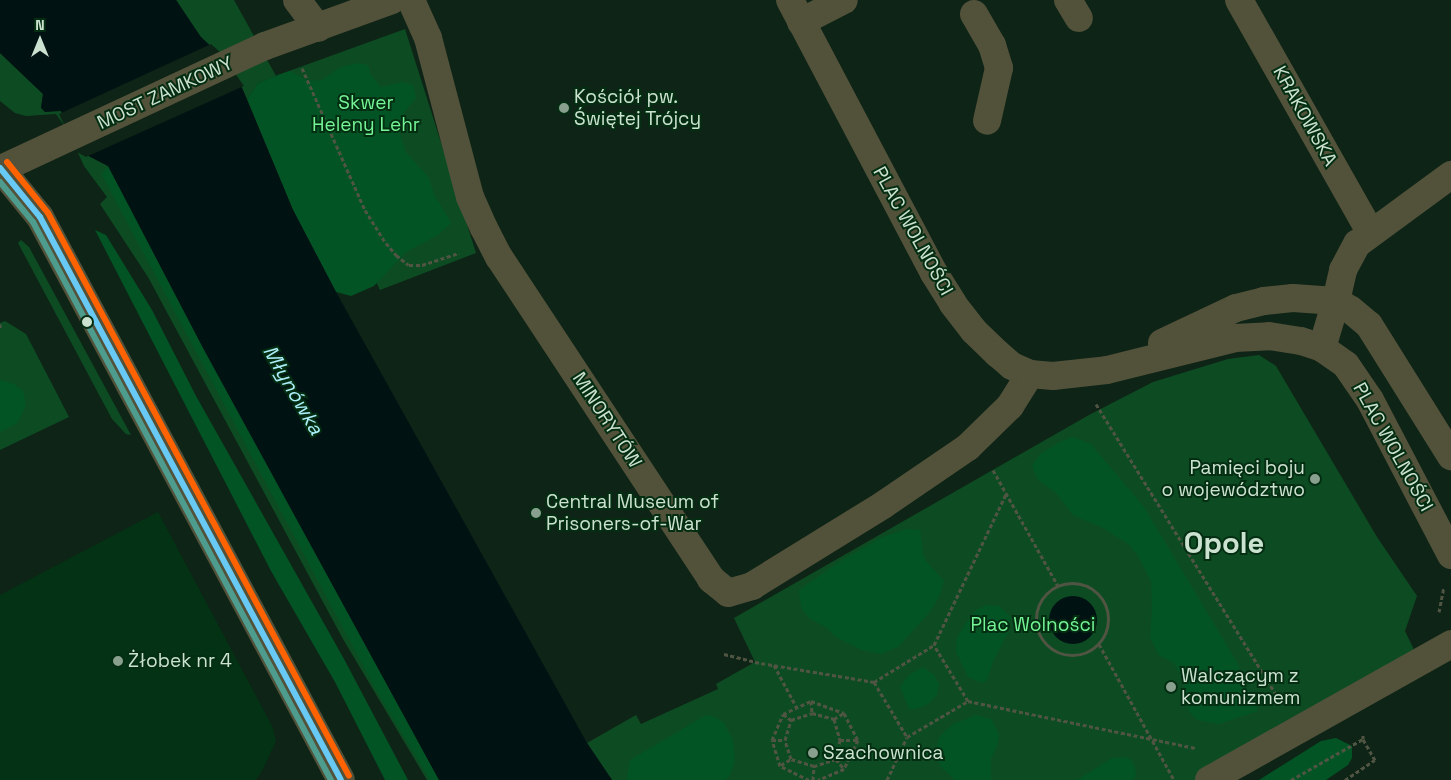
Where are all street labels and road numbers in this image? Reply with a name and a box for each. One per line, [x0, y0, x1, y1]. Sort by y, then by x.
street label: MOST ZAMKOWY [93, 52, 237, 134]
street label: KRAKOWSKA [1268, 62, 1342, 170]
street label: PLAC WOLNOŚCI [868, 162, 958, 300]
street label: MINORYTÓW [568, 368, 646, 472]
street label: PLAC WOLNOŚCI [1348, 378, 1438, 516]

